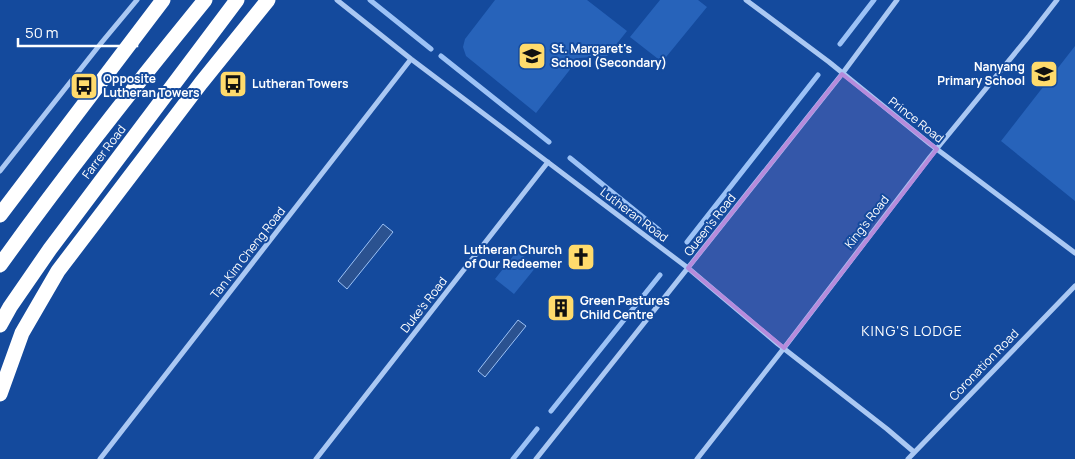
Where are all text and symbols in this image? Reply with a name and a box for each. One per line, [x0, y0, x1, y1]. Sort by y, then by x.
scale bar [18, 15, 136, 47]
text: 50 m [25, 22, 59, 43]
place label: St. Margaret's School (Secondary) [551, 40, 667, 71]
school or university icon: St. Margaret's School (Secondary) [517, 41, 547, 71]
place label: Nanyang Primary School [937, 58, 1025, 89]
school or university icon: Nanyang Primary School [1029, 59, 1059, 89]
bus stop icon: Lutheran Towers [218, 69, 248, 99]
place label: Opposite Lutheran Towers [103, 70, 200, 101]
bus stop icon: Opposite Lutheran Towers [69, 71, 99, 101]
place label: Lutheran Towers [252, 75, 349, 92]
street label: Prince Road [885, 93, 947, 147]
street label: Farrer Road [78, 121, 129, 182]
street label: Lutheran Road [597, 183, 672, 246]
street label: Queen's Road [680, 190, 739, 260]
street label: King's Road [841, 192, 893, 252]
street label: Tan Kim Cheng Road [206, 203, 289, 302]
place label: Lutheran Church of Our Redeemer [464, 241, 562, 272]
church icon: Lutheran Church of Our Redeemer [566, 242, 596, 272]
street label: Duke's Road [396, 273, 451, 336]
place label: Green Pastures Child Centre [580, 292, 670, 323]
building icon: Green Pastures Child Centre [546, 293, 576, 323]
district label: KING'S LODGE [861, 321, 963, 340]
street label: Coronation Road [945, 325, 1022, 404]

